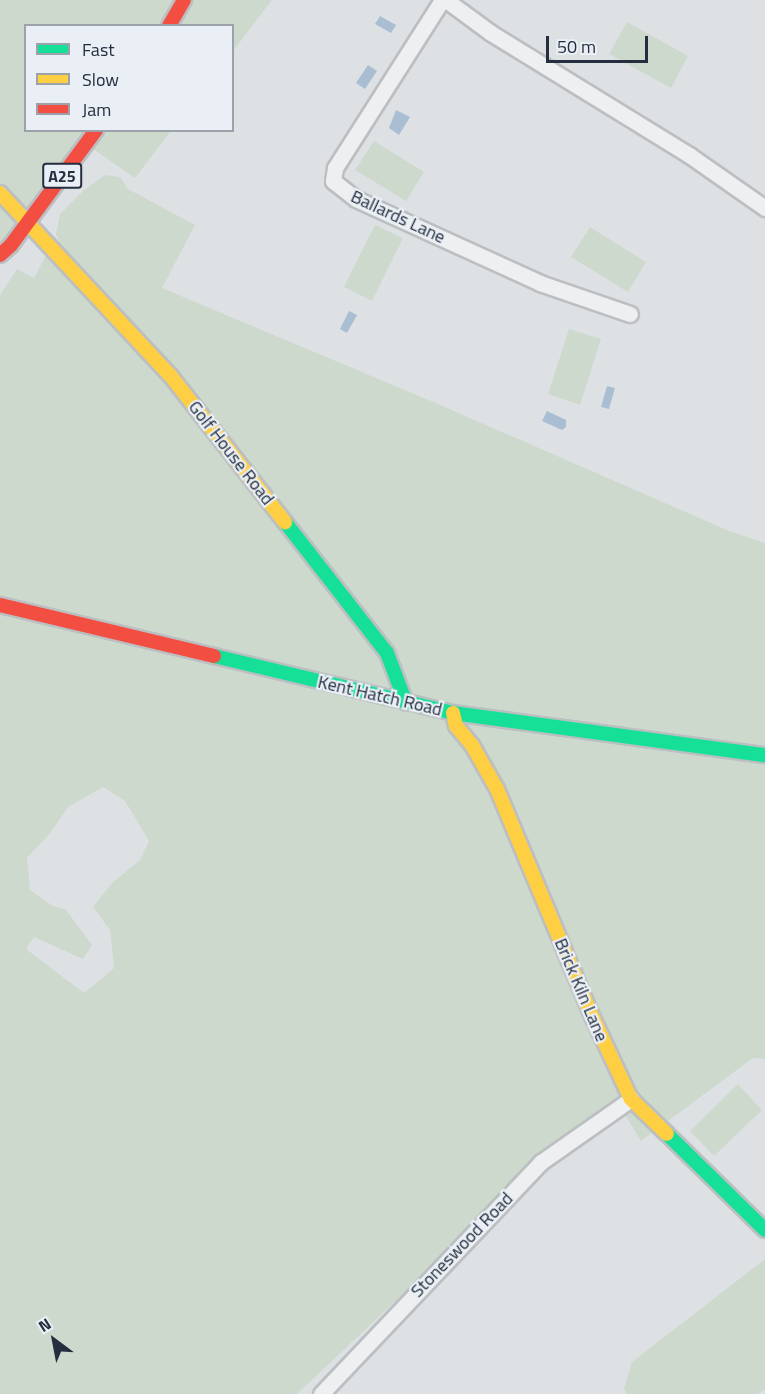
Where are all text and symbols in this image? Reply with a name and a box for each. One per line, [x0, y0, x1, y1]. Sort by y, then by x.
legend [24, 24, 234, 132]
scale bar [549, 24, 651, 62]
text: 50 m [557, 33, 596, 60]
text: Fast [82, 36, 115, 63]
text: Slow [82, 66, 119, 93]
text: Jam [82, 96, 111, 123]
road number: A25 [41, 163, 83, 189]
street label: Ballards Lane [347, 186, 449, 248]
street label: Golf House Road [184, 397, 278, 509]
street label: Kent Hatch Road [316, 671, 444, 721]
street label: Brick Kiln Lane [550, 935, 612, 1045]
street label: Stoneswood Road [406, 1188, 518, 1302]
north arrow [24, 1310, 84, 1370]
text: N [33, 1312, 56, 1338]

